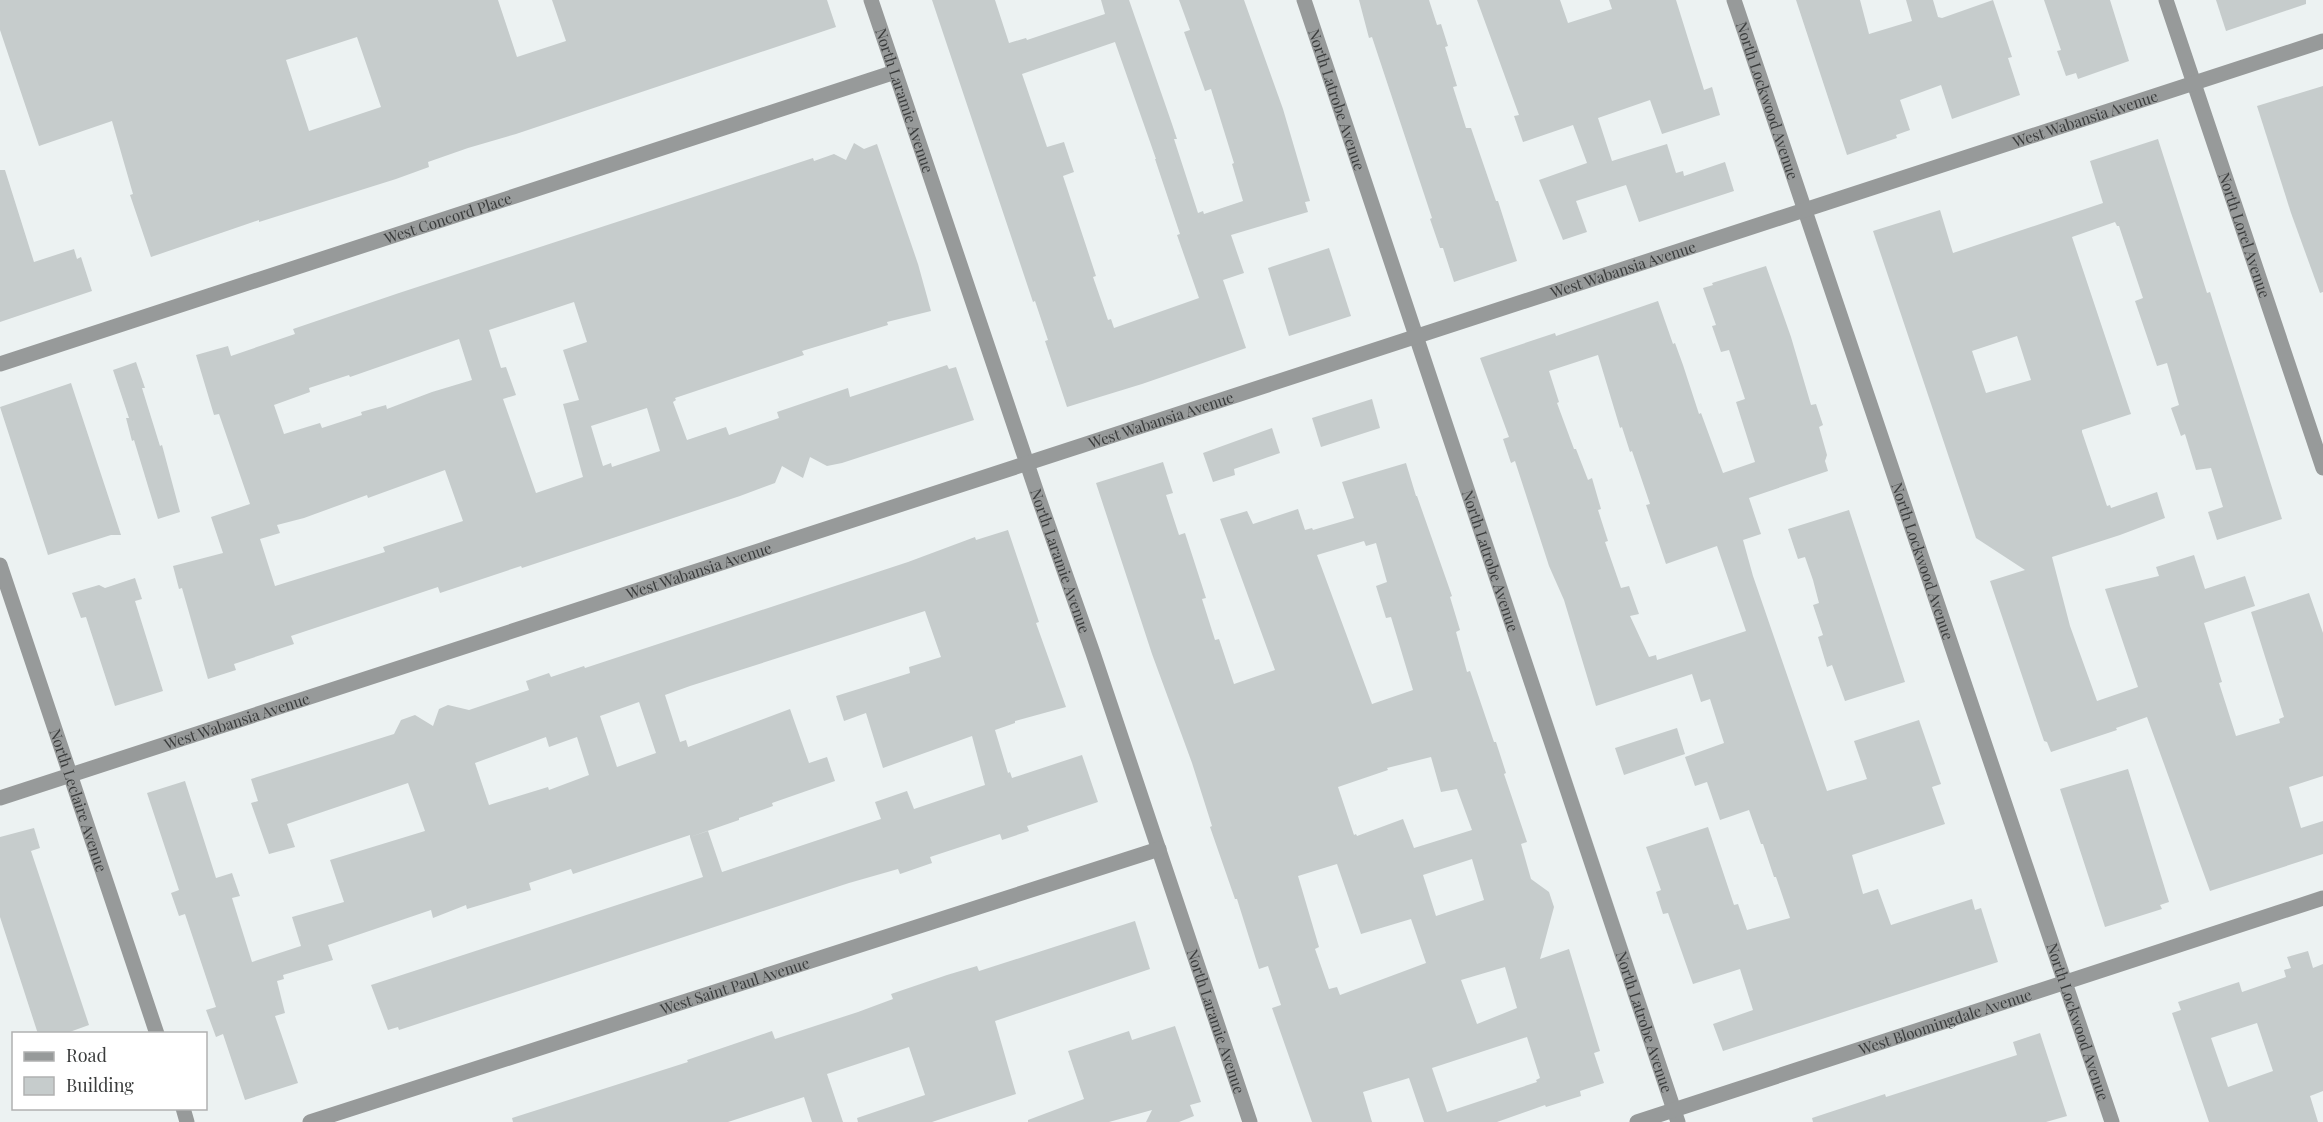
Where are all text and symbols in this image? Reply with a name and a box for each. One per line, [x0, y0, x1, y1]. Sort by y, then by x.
street label: North Lockwood Avenue [1732, 19, 1804, 182]
street label: North Laramie Avenue [871, 25, 939, 176]
street label: North Latrobe Avenue [1304, 26, 1370, 173]
street label: West Wabansia Avenue [2009, 86, 2160, 152]
street label: North Lorel Avenue [2215, 170, 2275, 301]
street label: West Concord Place [381, 188, 514, 248]
street label: West Wabansia Avenue [1547, 236, 1698, 302]
street label: West Wabansia Avenue [1085, 387, 1236, 453]
street label: North Lockwood Avenue [1887, 480, 1959, 642]
street label: North Laramie Avenue [1026, 486, 1095, 636]
street label: North Latrobe Avenue [1458, 487, 1524, 634]
street label: West Wabansia Avenue [623, 537, 774, 604]
street label: West Wabansia Avenue [161, 688, 312, 754]
street label: North Leclaire Avenue [45, 726, 112, 874]
street label: North Lockwood Avenue [2042, 940, 2114, 1103]
street label: North Laramie Avenue [1183, 946, 1250, 1096]
street label: North Latrobe Avenue [1612, 948, 1677, 1095]
street label: West Saint Paul Avenue [657, 952, 812, 1019]
street label: West Bloomingdale Avenue [1855, 984, 2034, 1059]
legend [12, 1032, 207, 1110]
text: Road [66, 1043, 107, 1067]
text: Building [66, 1073, 134, 1097]

